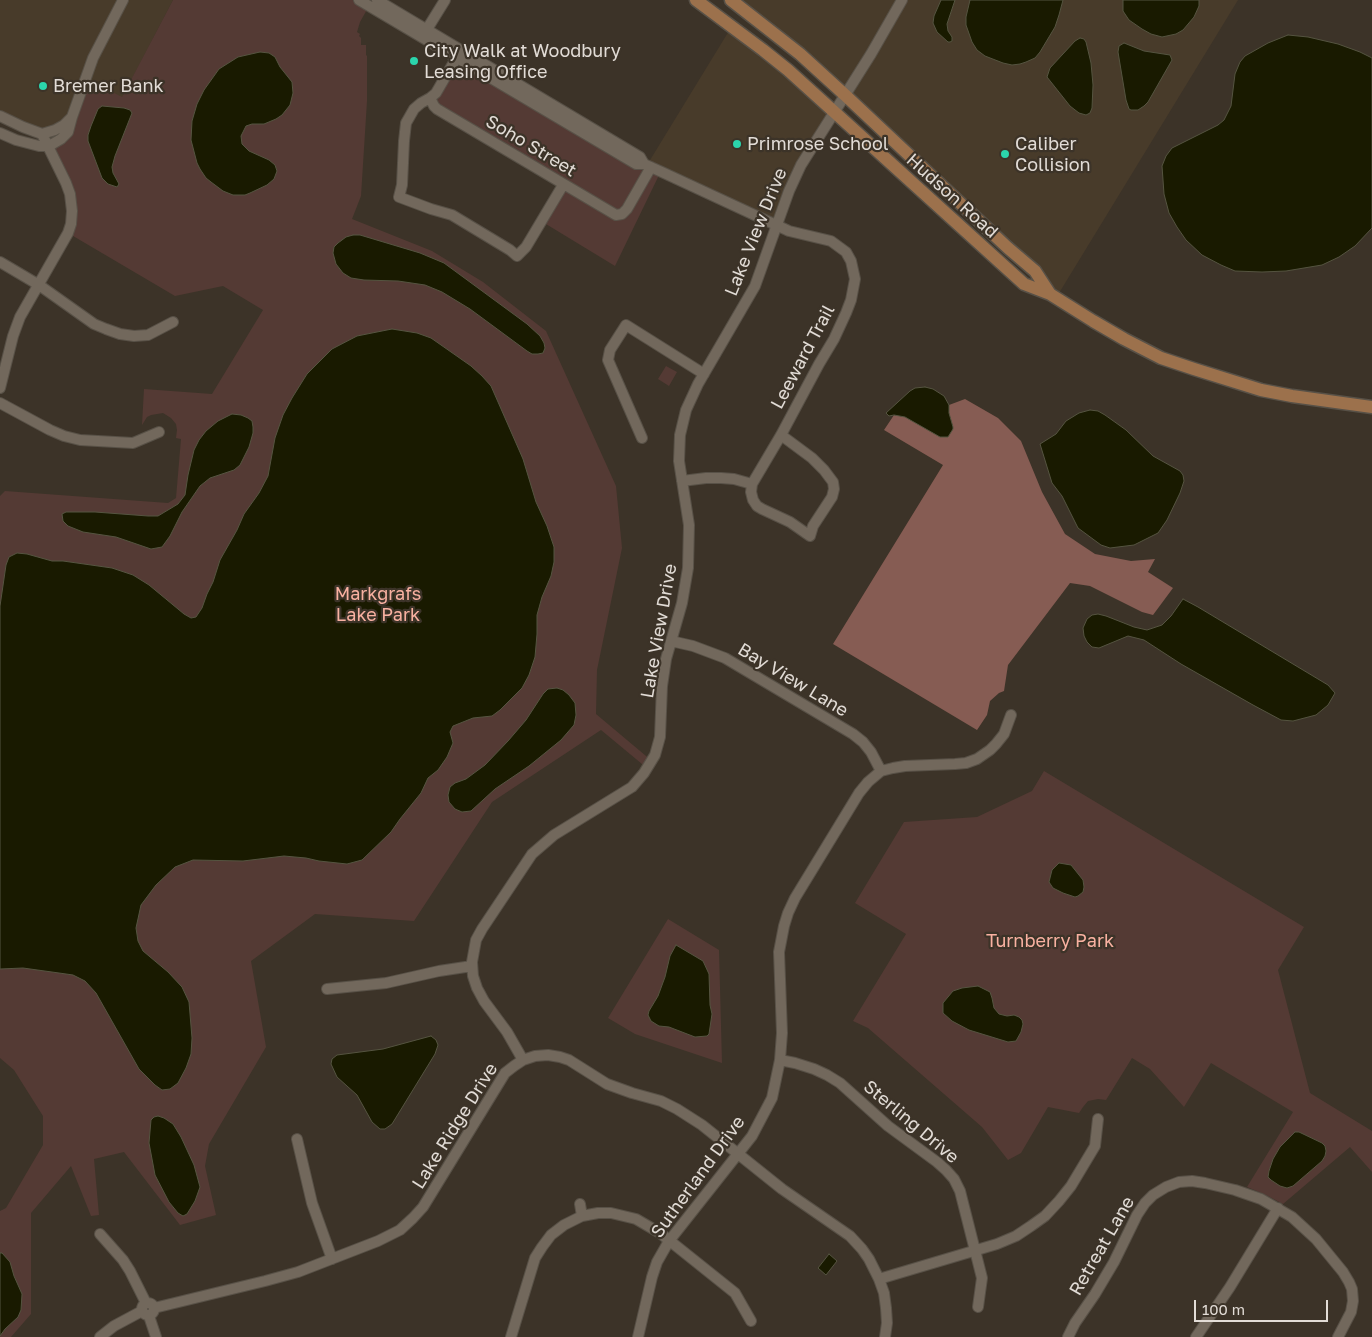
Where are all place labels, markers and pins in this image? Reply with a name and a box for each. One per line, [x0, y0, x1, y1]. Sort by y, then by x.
place label: City Walk at Woodbury Leasing Office [424, 40, 621, 82]
marker: City Walk at Woodbury Leasing Office [408, 55, 420, 67]
place label: Bremer Bank [53, 75, 164, 97]
marker: Bremer Bank [37, 80, 49, 92]
place label: Primrose School [747, 133, 888, 155]
place label: Caliber Collision [1015, 133, 1091, 176]
marker: Primrose School [731, 138, 743, 150]
marker: Caliber Collision [999, 148, 1011, 160]

